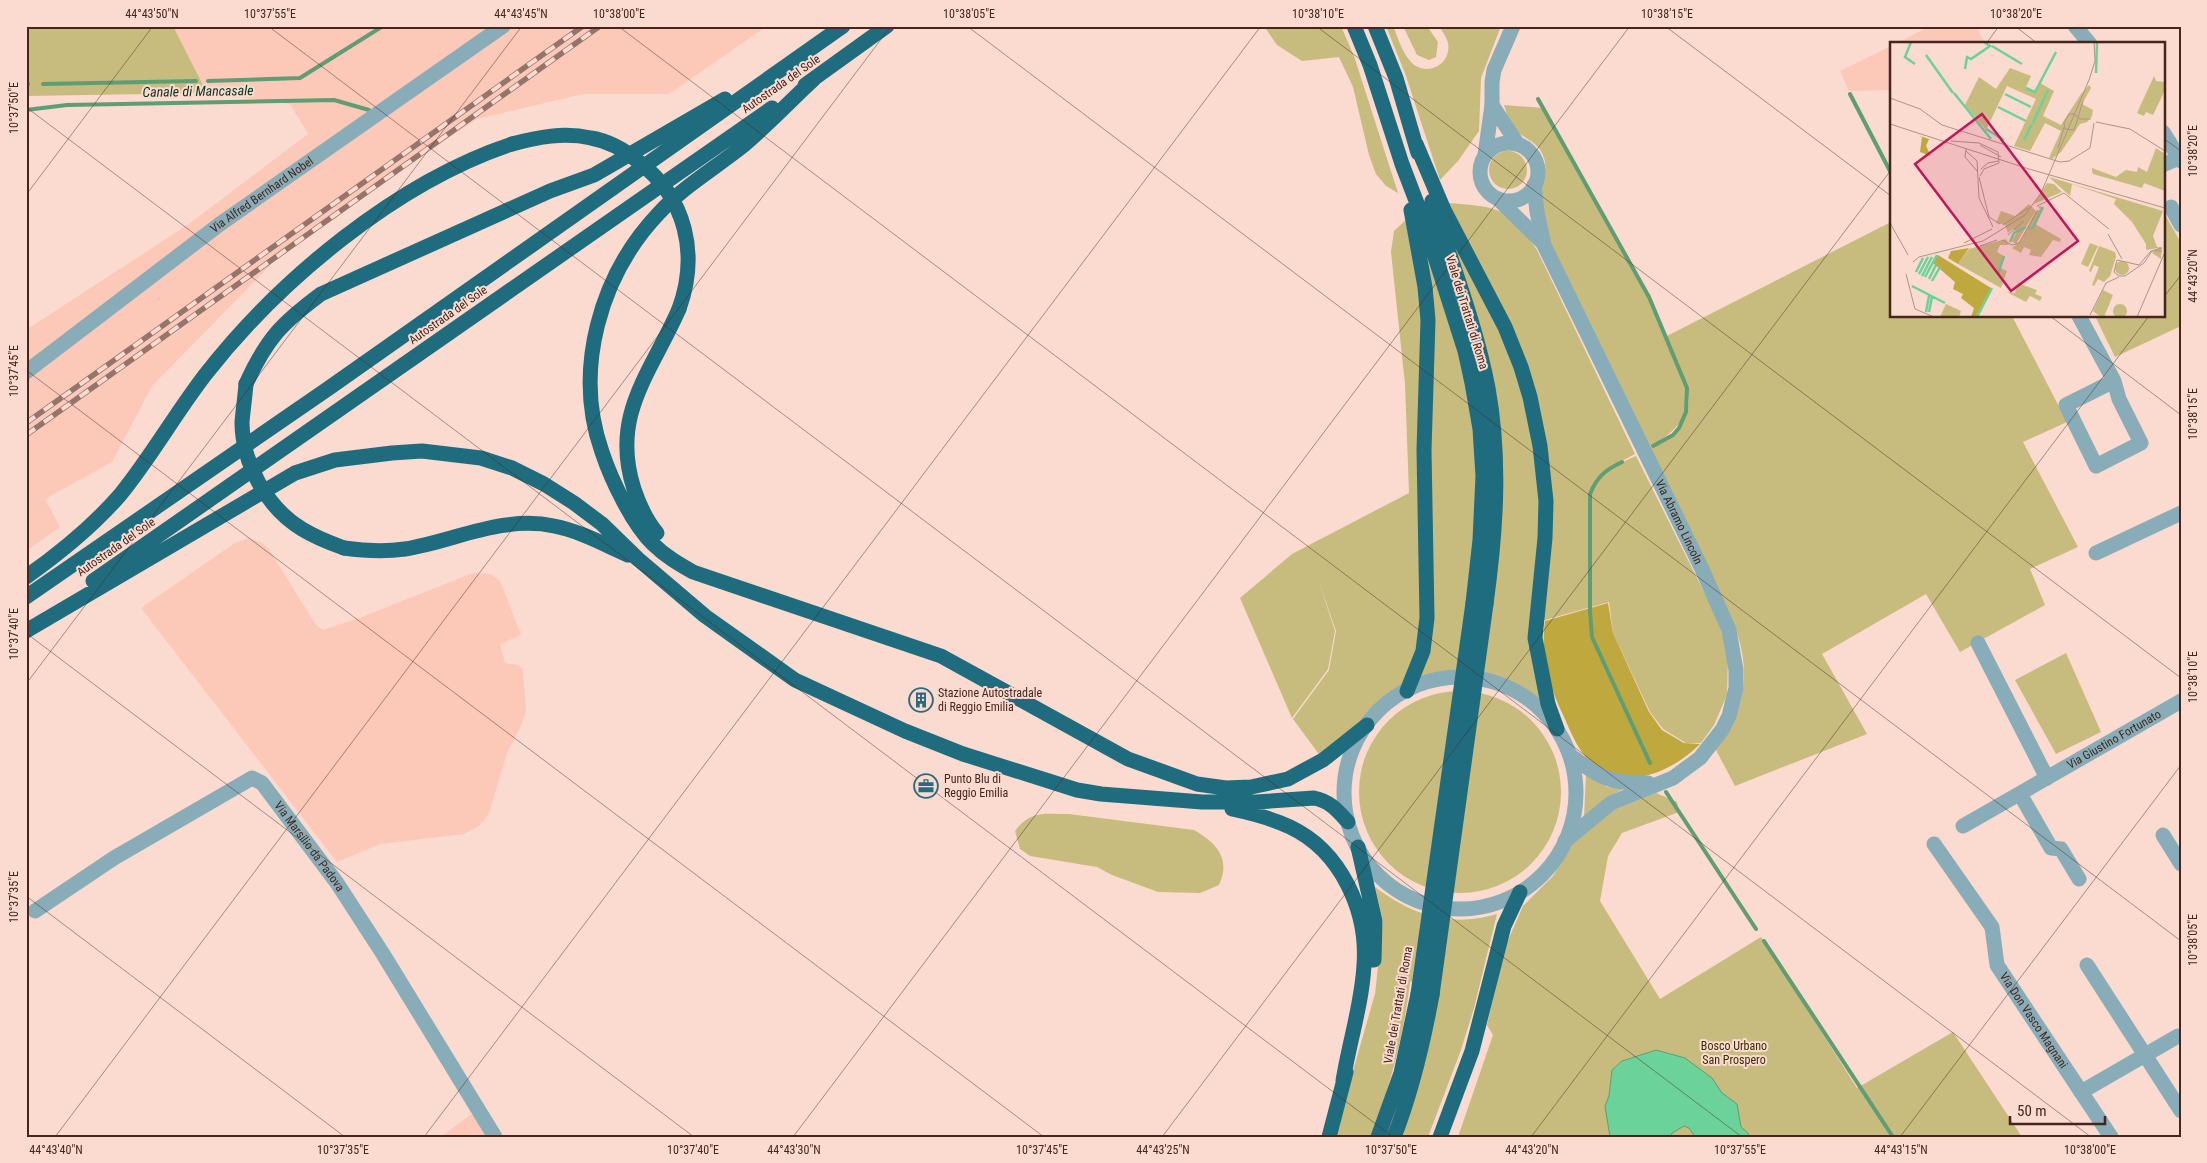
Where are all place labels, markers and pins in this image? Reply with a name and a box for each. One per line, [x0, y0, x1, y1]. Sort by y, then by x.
place label: Stazione Autostradale di Reggio Emilia [938, 686, 1043, 714]
building icon: Stazione Autostradale di Reggio Emilia [908, 687, 934, 713]
place label: Punto Blu di Reggio Emilia [944, 772, 1009, 800]
office icon: Punto Blu di Reggio Emilia [913, 773, 939, 799]

